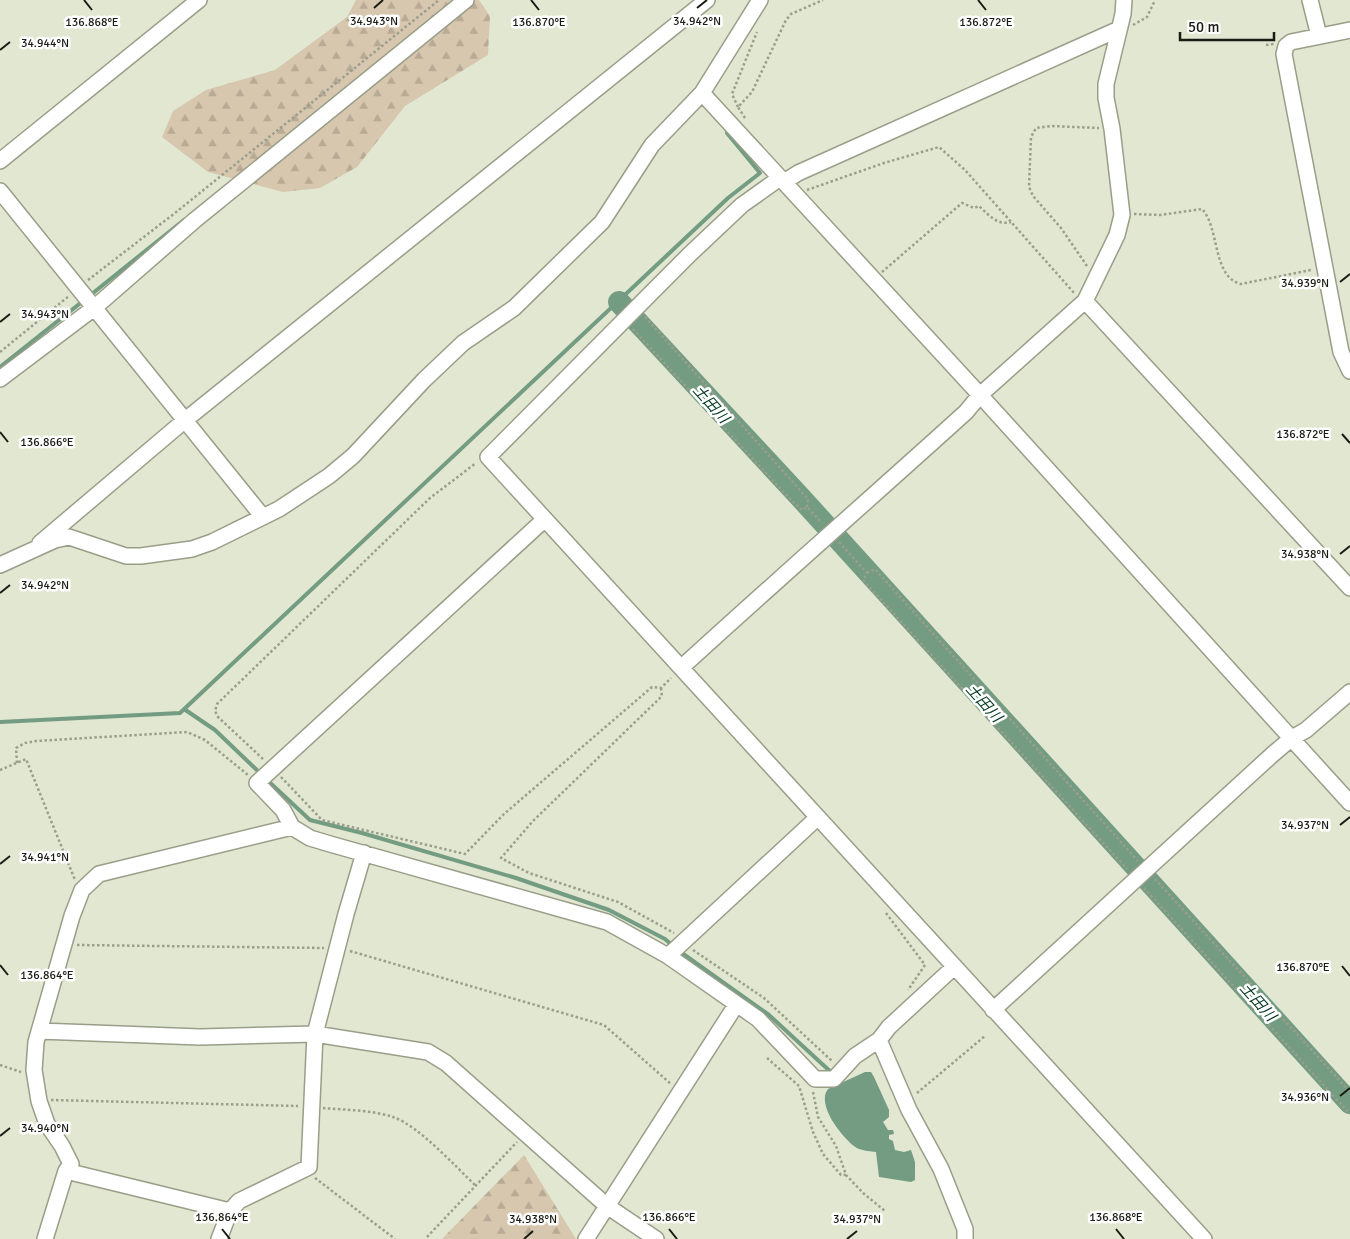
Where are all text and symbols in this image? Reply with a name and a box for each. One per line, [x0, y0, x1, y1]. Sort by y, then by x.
scale bar [1180, 10, 1274, 42]
text: 34.943°N [350, 14, 398, 29]
text: 34.942°N [673, 14, 721, 29]
text: 136.868°E [65, 15, 119, 30]
text: 136.870°E [512, 15, 566, 30]
text: 136.872°E [959, 15, 1013, 30]
text: 50 m [1188, 18, 1219, 36]
text: 34.944°N [21, 36, 69, 51]
text: 34.939°N [1281, 276, 1329, 291]
text: 34.943°N [21, 307, 69, 322]
water label: 土田川 [689, 381, 734, 428]
text: 136.872°E [1276, 427, 1330, 442]
text: 136.866°E [20, 435, 74, 450]
text: 34.938°N [1281, 547, 1329, 562]
text: 34.942°N [21, 578, 69, 593]
water label: 土田川 [962, 680, 1007, 727]
text: 34.937°N [1281, 818, 1329, 833]
text: 34.941°N [21, 850, 69, 865]
text: 136.870°E [1276, 960, 1330, 975]
text: 136.864°E [20, 968, 74, 983]
water label: 土田川 [1236, 979, 1281, 1026]
text: 34.936°N [1281, 1090, 1329, 1105]
text: 34.940°N [21, 1121, 69, 1136]
text: 136.864°E [195, 1210, 249, 1225]
text: 136.866°E [642, 1210, 696, 1225]
text: 136.868°E [1089, 1210, 1143, 1225]
text: 34.938°N [509, 1212, 557, 1227]
text: 34.937°N [833, 1212, 881, 1227]

